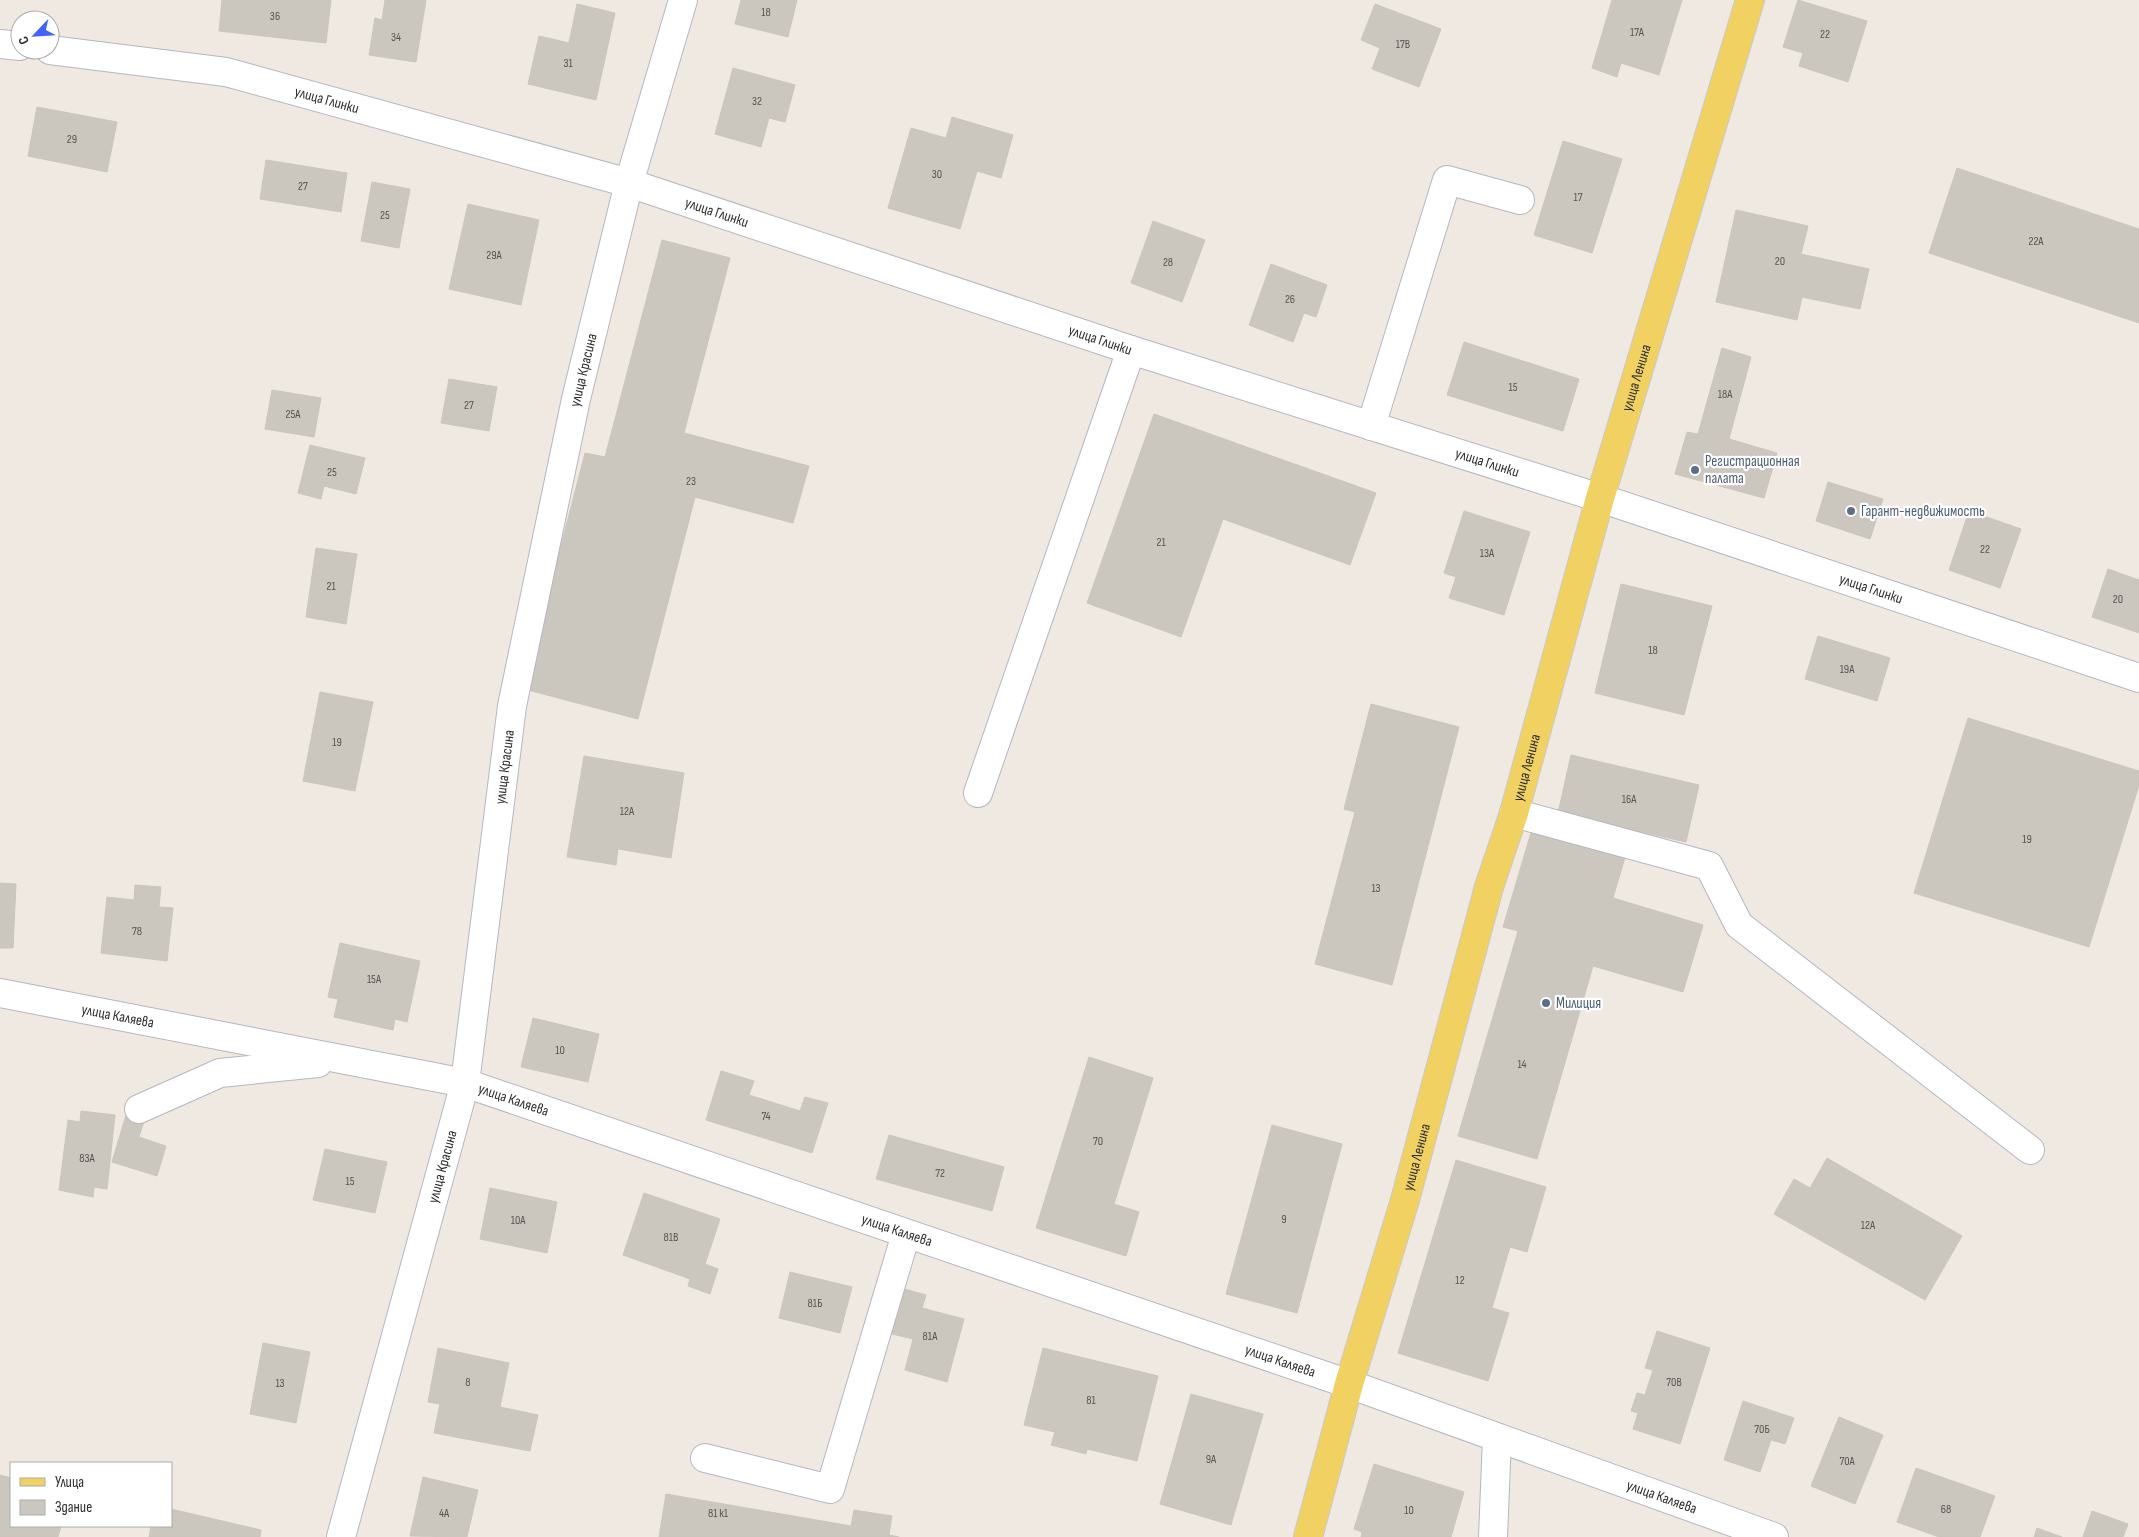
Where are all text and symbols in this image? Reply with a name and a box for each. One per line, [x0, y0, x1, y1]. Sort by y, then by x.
house number: 18 [761, 5, 771, 20]
house number: 36 [270, 9, 280, 24]
north arrow [10, 10, 60, 60]
house number: 17А [1630, 25, 1645, 40]
house number: 22 [1820, 27, 1830, 42]
house number: 34 [391, 30, 401, 45]
text: С [14, 33, 33, 47]
house number: 17В [1396, 37, 1410, 52]
house number: 31 [563, 56, 573, 71]
street label: улица Глинки [292, 82, 361, 118]
house number: 32 [752, 94, 762, 109]
house number: 29 [67, 132, 77, 147]
house number: 30 [932, 167, 942, 182]
house number: 27 [298, 179, 308, 194]
house number: 17 [1574, 190, 1583, 205]
street label: улица Глинки [682, 193, 751, 232]
house number: 25 [380, 208, 390, 223]
house number: 22А [2028, 234, 2044, 249]
house number: 29А [486, 248, 503, 263]
house number: 20 [1775, 254, 1785, 269]
house number: 28 [1163, 255, 1173, 270]
house number: 26 [1285, 292, 1295, 307]
street label: улица Глинки [1066, 321, 1134, 360]
street label: улица Красина [566, 331, 602, 408]
street label: улица Ленина [1618, 342, 1656, 414]
house number: 15 [1508, 380, 1518, 395]
house number: 18А [1718, 387, 1733, 402]
house number: 27 [464, 398, 474, 413]
house number: 25А [286, 407, 301, 422]
street label: улица Глинки [1453, 444, 1521, 482]
place label: Регистрационная палата [1705, 452, 1800, 488]
marker: Регистрационная палата [1689, 464, 1701, 476]
house number: 25 [327, 465, 337, 480]
house number: 23 [686, 474, 696, 489]
place label: Гарант-недвижимость [1861, 502, 1985, 521]
marker: Гарант-недвижимость [1845, 505, 1857, 517]
house number: 21 [1156, 535, 1166, 550]
house number: 22 [1980, 542, 1990, 557]
house number: 13А [1480, 546, 1495, 561]
street label: улица Глинки [1837, 570, 1905, 608]
house number: 21 [326, 579, 336, 594]
house number: 20 [2113, 592, 2123, 607]
house number: 18 [1648, 643, 1658, 658]
house number: 19А [1840, 662, 1855, 677]
street label: улица Красина [491, 729, 519, 805]
street label: улица Ленина [1509, 732, 1545, 803]
house number: 19 [332, 735, 342, 750]
house number: 16А [1622, 792, 1637, 807]
house number: 12А [620, 804, 635, 819]
house number: 19 [2022, 832, 2032, 847]
house number: 13 [1371, 881, 1381, 896]
house number: 78 [132, 924, 142, 939]
house number: 15А [367, 972, 382, 987]
place label: Милиция [1556, 994, 1601, 1013]
marker: Милиция [1540, 997, 1552, 1009]
street label: улица Каляева [80, 1000, 156, 1033]
house number: 10 [555, 1043, 565, 1058]
house number: 14 [1517, 1057, 1527, 1072]
street label: улица Каляева [476, 1079, 552, 1121]
house number: 74 [761, 1109, 771, 1124]
street label: улица Ленина [1399, 1121, 1435, 1193]
street label: улица Красина [424, 1128, 462, 1205]
house number: 70 [1093, 1134, 1103, 1149]
house number: 83А [79, 1151, 96, 1166]
house number: 72 [935, 1166, 945, 1181]
house number: 15 [345, 1174, 355, 1189]
street label: улица Каляева [859, 1210, 935, 1251]
house number: 9 [1281, 1212, 1287, 1227]
house number: 10А [511, 1213, 526, 1228]
house number: 12А [1861, 1218, 1876, 1233]
house number: 81В [664, 1230, 678, 1245]
house number: 12 [1455, 1273, 1465, 1288]
house number: 81Б [808, 1296, 822, 1311]
house number: 81А [923, 1329, 938, 1344]
street label: улица Каляева [1242, 1340, 1318, 1382]
house number: 8 [465, 1375, 471, 1390]
house number: 70В [1666, 1375, 1682, 1390]
house number: 13 [275, 1376, 285, 1391]
house number: 81 [1086, 1393, 1097, 1408]
house number: 70Б [1754, 1422, 1770, 1437]
house number: 9А [1206, 1452, 1217, 1467]
house number: 70А [1839, 1454, 1855, 1469]
legend [10, 1462, 172, 1527]
text: Улица [55, 1473, 84, 1492]
street label: улица Каляева [1624, 1476, 1700, 1519]
text: Здание [55, 1498, 92, 1517]
house number: 68 [1941, 1502, 1951, 1517]
house number: 10 [1404, 1503, 1414, 1518]
house number: 4А [439, 1506, 450, 1521]
house number: 81 к1 [708, 1506, 729, 1521]

